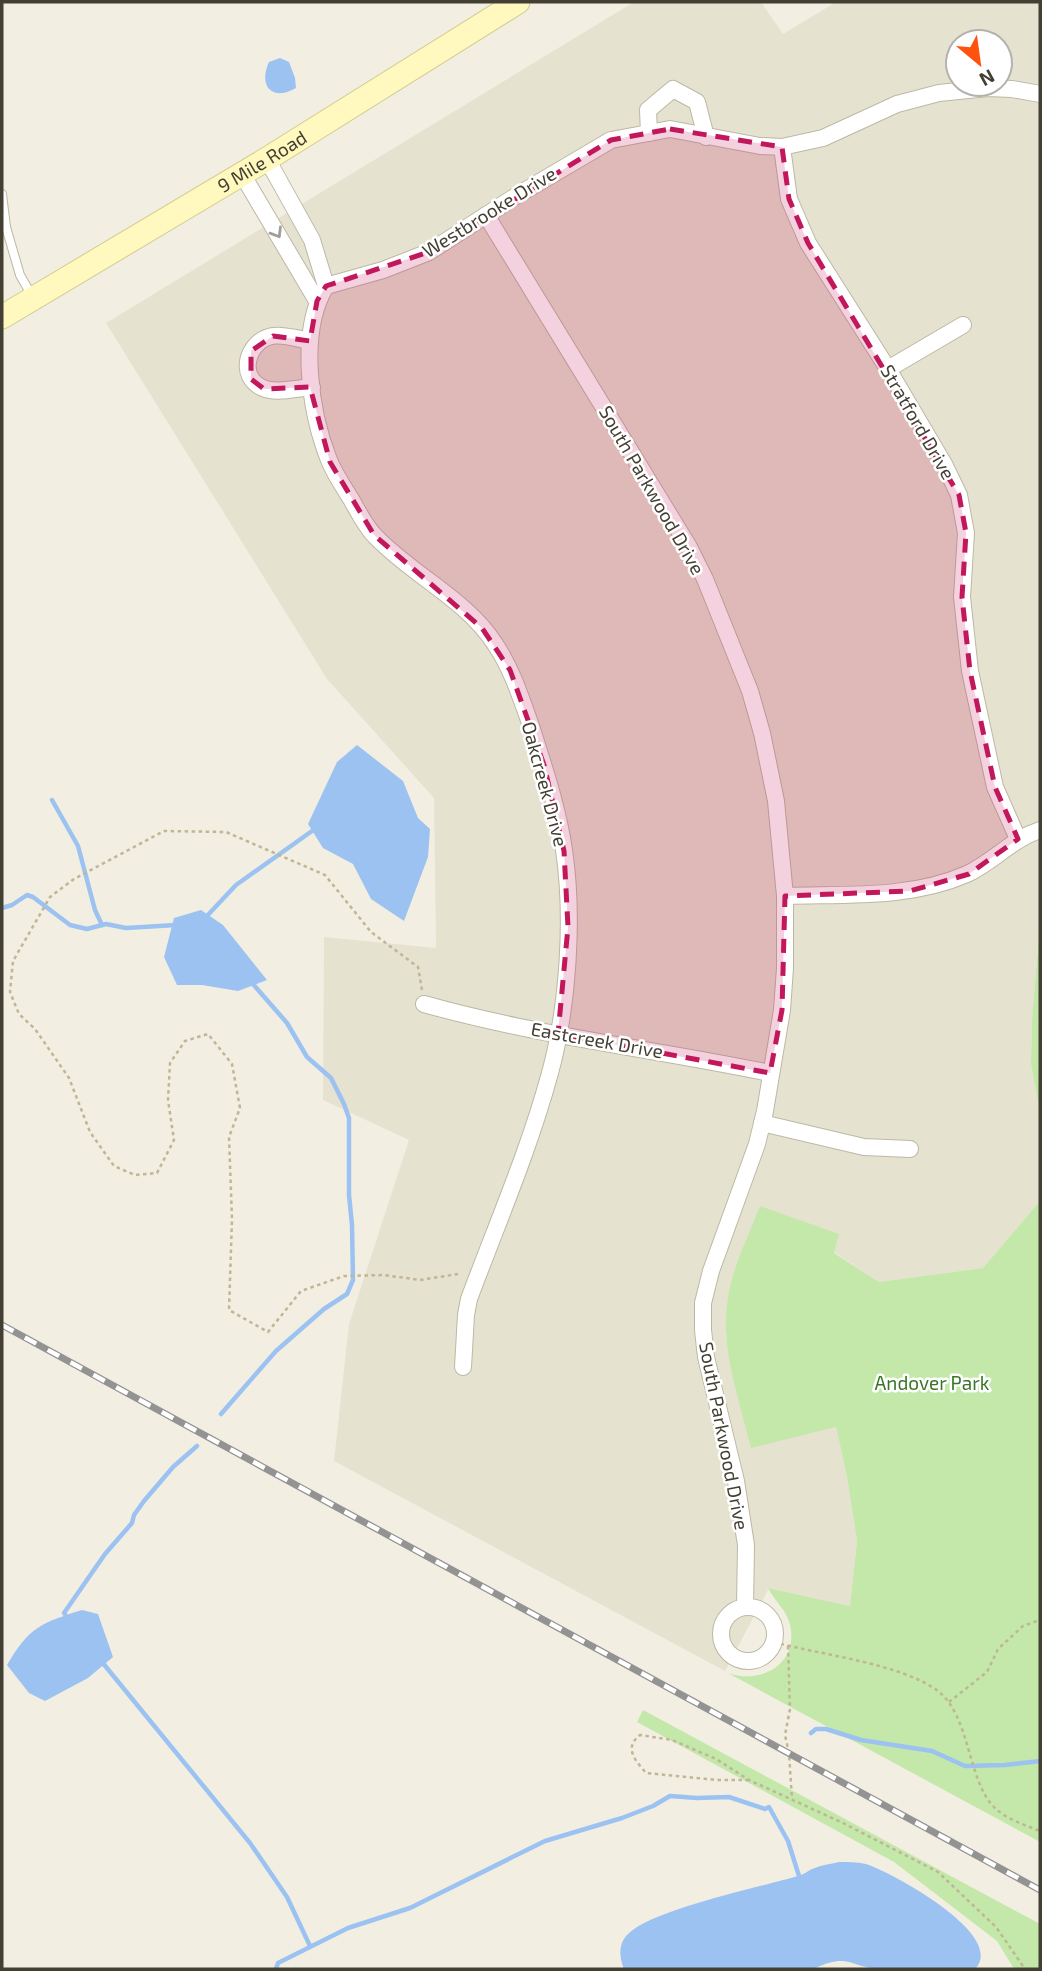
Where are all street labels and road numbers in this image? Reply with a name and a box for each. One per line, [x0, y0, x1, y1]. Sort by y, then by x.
street label: 9 Mile Road [213, 125, 311, 197]
street label: Westbrooke Drive [418, 161, 560, 262]
street label: Stratford Drive [876, 360, 961, 483]
street label: South Parkwood Drive [595, 401, 710, 578]
street label: Oakcreek Drive [518, 719, 573, 849]
street label: Eastcreek Drive [529, 1017, 665, 1062]
street label: South Parkwood Drive [695, 1340, 754, 1532]

